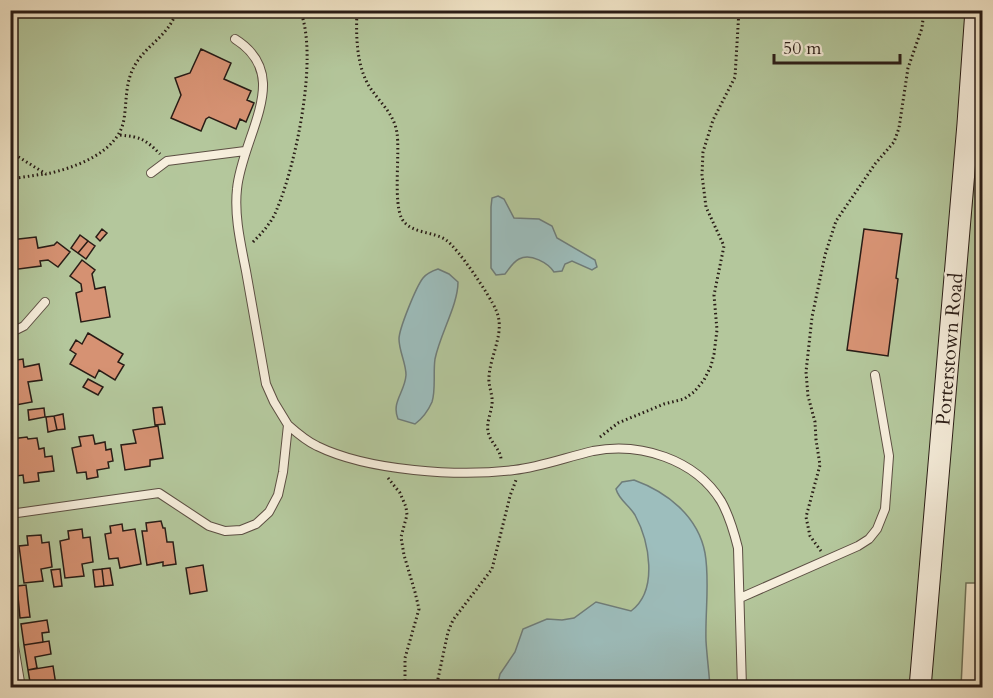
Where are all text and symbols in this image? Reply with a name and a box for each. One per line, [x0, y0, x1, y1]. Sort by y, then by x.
scale bar [774, 27, 900, 65]
text: 50 m [783, 36, 822, 61]
street label: Porterstown Road [929, 271, 970, 427]

